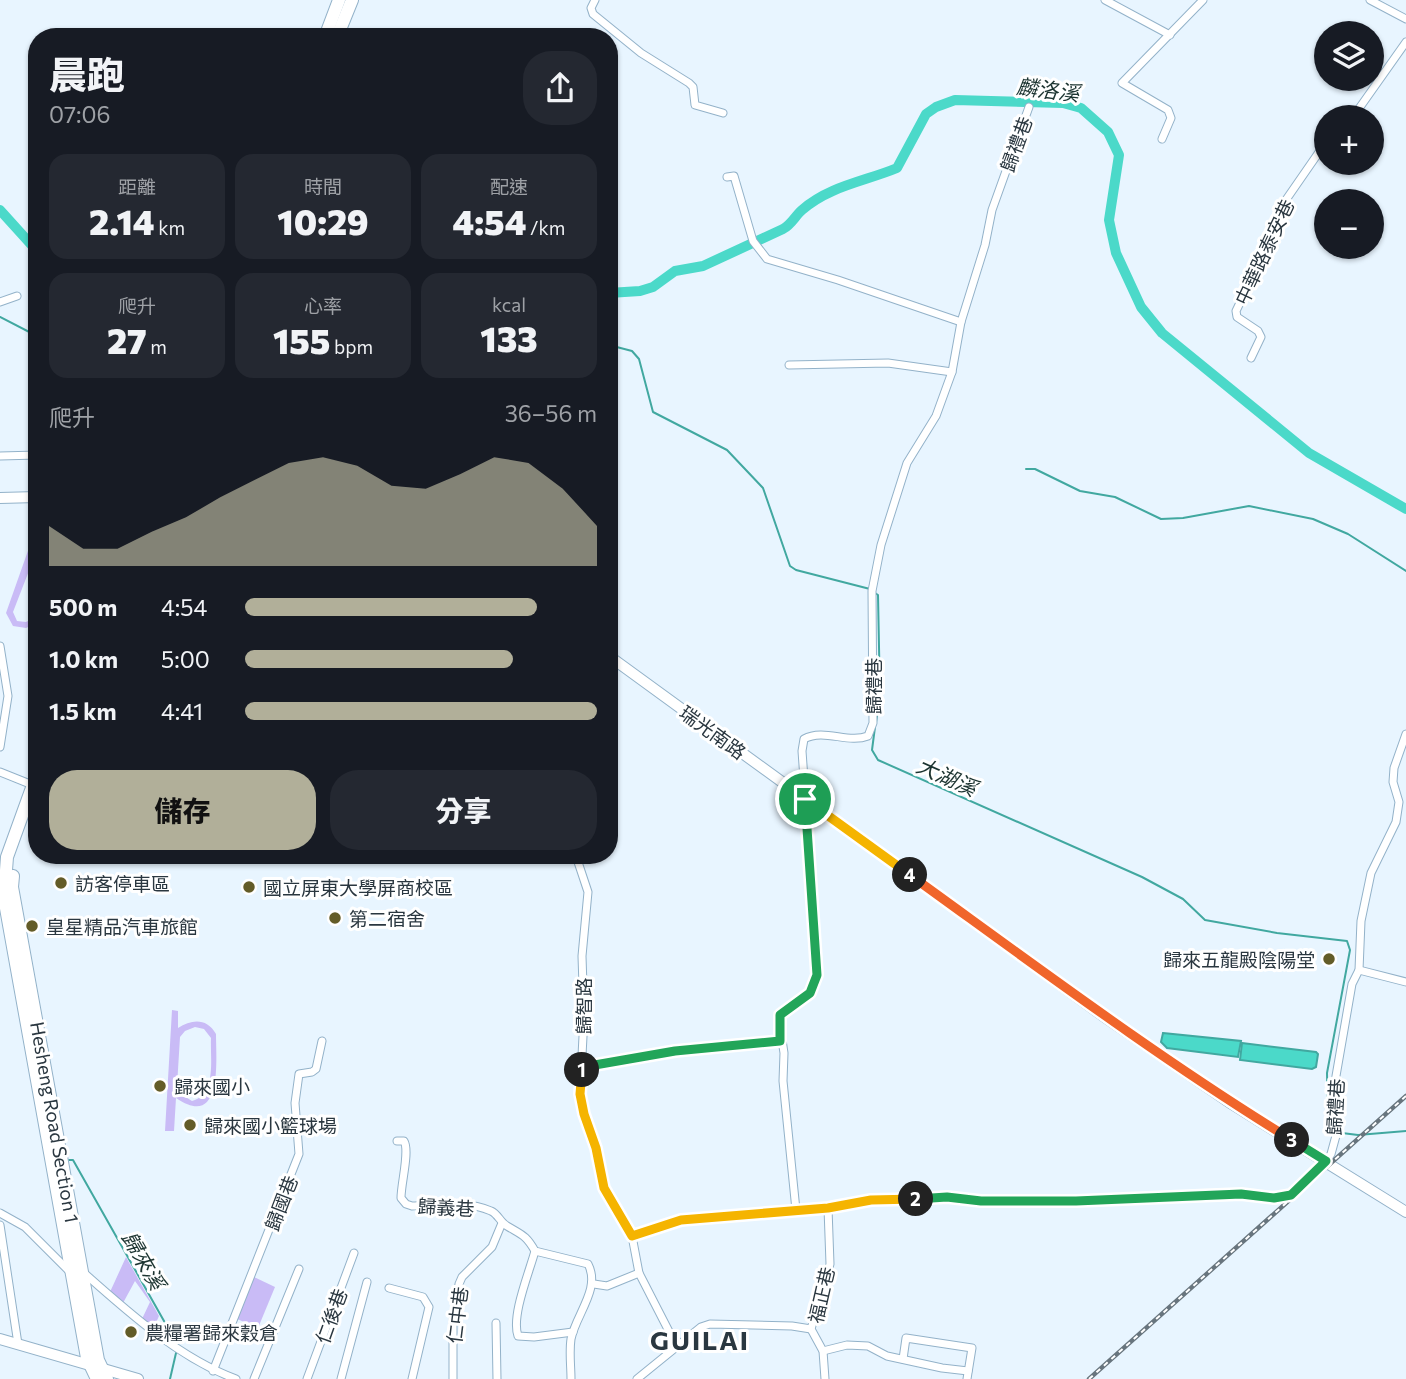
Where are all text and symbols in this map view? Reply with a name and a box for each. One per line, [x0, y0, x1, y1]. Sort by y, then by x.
map controls [1314, 21, 1384, 259]
button: layers [1314, 21, 1384, 91]
text: 晨跑 [49, 50, 125, 97]
button: share [523, 51, 597, 125]
water label: 麟洛溪 [1015, 73, 1084, 106]
text: 07:06 [49, 100, 110, 128]
button: + [1314, 105, 1384, 175]
street label: 歸禮巷 [995, 113, 1037, 175]
text: 距離 [118, 175, 156, 198]
text: 時間 [304, 175, 342, 198]
text: 配速 [490, 175, 528, 198]
button: − [1314, 189, 1384, 259]
street label: 中華路泰安巷 [1229, 195, 1299, 309]
text: 2.14 [89, 199, 155, 242]
text: 10:29 [277, 199, 369, 242]
text: 4:54 [453, 199, 526, 242]
text: km [155, 216, 185, 239]
text: /km [526, 216, 565, 239]
text: kcal [492, 293, 526, 316]
text: 爬升 [118, 294, 156, 317]
text: 心率 [304, 294, 342, 317]
text: 133 [480, 316, 538, 359]
text: 27 [107, 318, 147, 361]
text: 155 [273, 318, 330, 361]
text: m [147, 335, 167, 358]
text: bpm [330, 335, 373, 358]
text: 36–56 m [505, 399, 597, 427]
text: 爬升 [49, 403, 95, 431]
text: 500 m [49, 593, 117, 621]
text: 4:54 [161, 593, 207, 621]
text: 1.0 km [49, 645, 118, 673]
text: 5:00 [161, 645, 210, 673]
street label: 歸禮巷 [862, 657, 885, 715]
text: 1.5 km [49, 697, 117, 725]
text: 4:41 [161, 697, 203, 725]
street label: 瑞光南路 [675, 700, 751, 764]
water label: 大湖溪 [913, 752, 984, 801]
pin [775, 769, 835, 829]
button: 儲存 [49, 770, 316, 850]
button: 分享 [330, 770, 597, 850]
icon: arrive [786, 780, 824, 818]
pin: 4 [892, 858, 928, 892]
text: 4 [904, 863, 915, 886]
place label: 訪客停車區 [75, 872, 170, 895]
marker: 訪客停車區 [53, 875, 69, 891]
place label: 國立屏東大學屏商校區 [263, 876, 453, 899]
marker: 國立屏東大學屏商校區 [241, 879, 257, 895]
place label: 第二宿舍 [349, 907, 425, 930]
marker: 第二宿舍 [327, 910, 343, 926]
place label: 皇星精品汽車旅館 [46, 915, 198, 938]
marker: 皇星精品汽車旅館 [24, 918, 40, 934]
place label: 歸來五龍殿陰陽堂 [1163, 948, 1315, 971]
marker: 歸來五龍殿陰陽堂 [1321, 951, 1337, 967]
street label: 歸智路 [572, 977, 595, 1035]
street label: Hesheng Road Section 1 [26, 1020, 84, 1224]
pin: 1 [564, 1052, 600, 1088]
text: 1 [577, 1058, 586, 1081]
place label: 歸來國小 [174, 1075, 250, 1098]
marker: 歸來國小 [152, 1078, 168, 1094]
street label: 歸禮巷 [1322, 1078, 1348, 1136]
place label: 歸來國小籃球場 [204, 1114, 337, 1137]
marker: 歸來國小籃球場 [182, 1117, 198, 1133]
pin: 3 [1274, 1122, 1310, 1158]
text: 3 [1286, 1128, 1297, 1151]
street label: 歸國巷 [260, 1172, 302, 1234]
pin: 2 [898, 1182, 934, 1216]
text: 2 [910, 1187, 921, 1210]
street label: 歸義巷 [417, 1194, 475, 1220]
water label: 歸來溪 [117, 1226, 172, 1296]
street label: 福正巷 [803, 1265, 839, 1325]
street label: 仁後巷 [310, 1285, 352, 1347]
street label: 仁中巷 [442, 1285, 472, 1345]
place label: 農糧署歸來穀倉 [145, 1321, 278, 1344]
marker: 農糧署歸來穀倉 [123, 1324, 139, 1340]
district label: GUILAI [650, 1324, 750, 1355]

